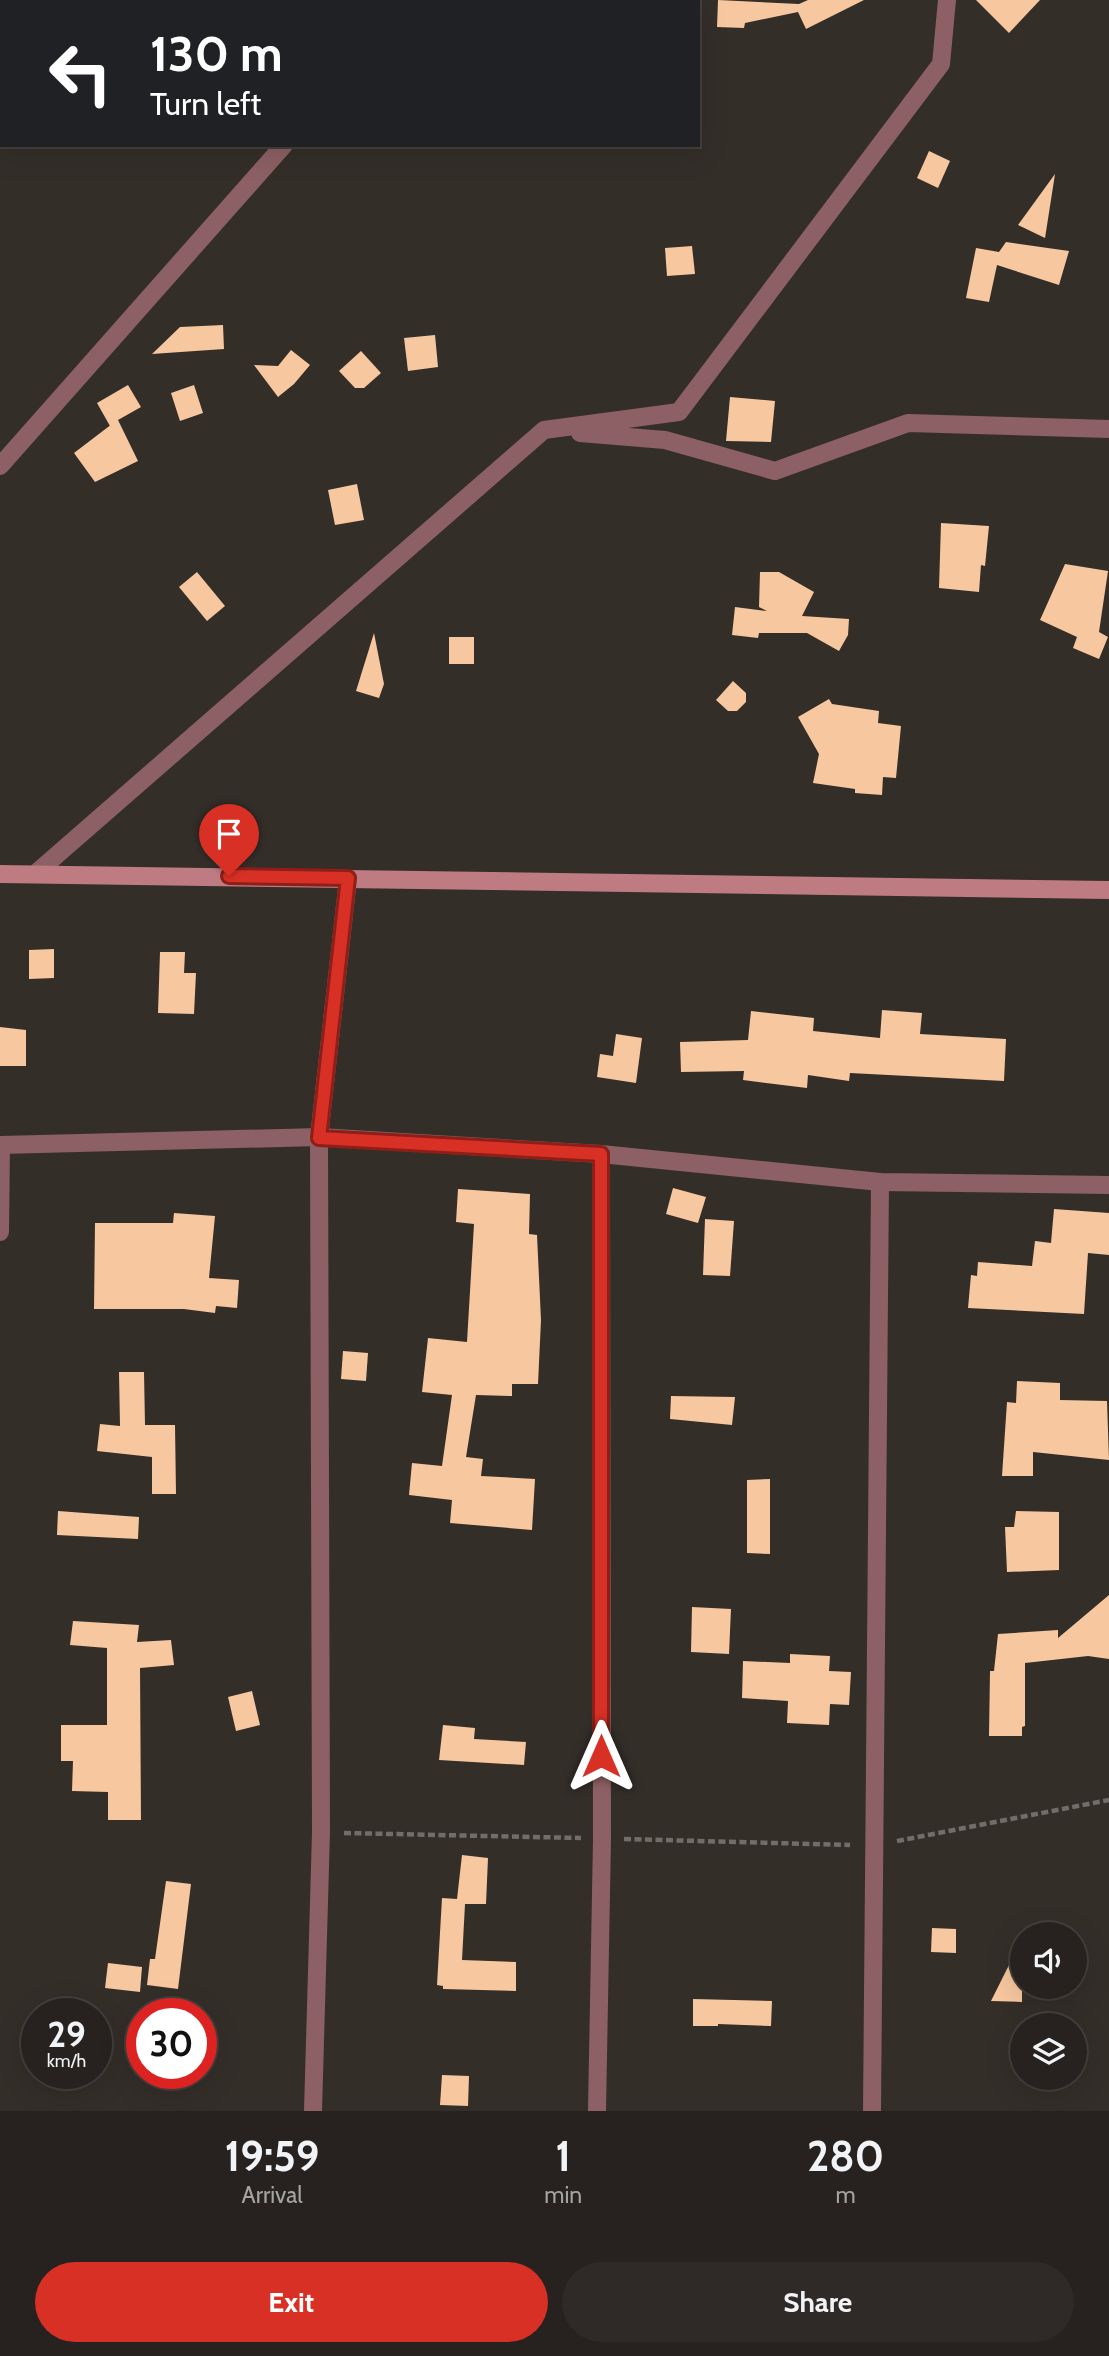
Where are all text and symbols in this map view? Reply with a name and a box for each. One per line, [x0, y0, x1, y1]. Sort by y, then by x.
text: 130 m [150, 24, 283, 83]
icon: left [35, 28, 126, 119]
text: Turn left [150, 84, 261, 123]
pin [199, 804, 259, 876]
icon: arrive [210, 815, 248, 853]
position arrow [564, 1719, 638, 1793]
map controls [1010, 1922, 1087, 2090]
button: sound [1010, 1922, 1087, 1999]
speed limit sign: 30 [126, 1998, 217, 2089]
text: 29 [47, 2013, 86, 2056]
button: layers [1010, 2013, 1087, 2090]
text: km/h [47, 2050, 86, 2072]
text: 19:59 [225, 2130, 319, 2182]
text: 1 [555, 2130, 571, 2182]
text: 280 [807, 2130, 884, 2182]
text: Arrival [241, 2181, 303, 2209]
text: min [544, 2181, 582, 2209]
text: m [835, 2181, 856, 2209]
button: Exit [35, 2262, 548, 2342]
button: Share [562, 2262, 1074, 2342]

